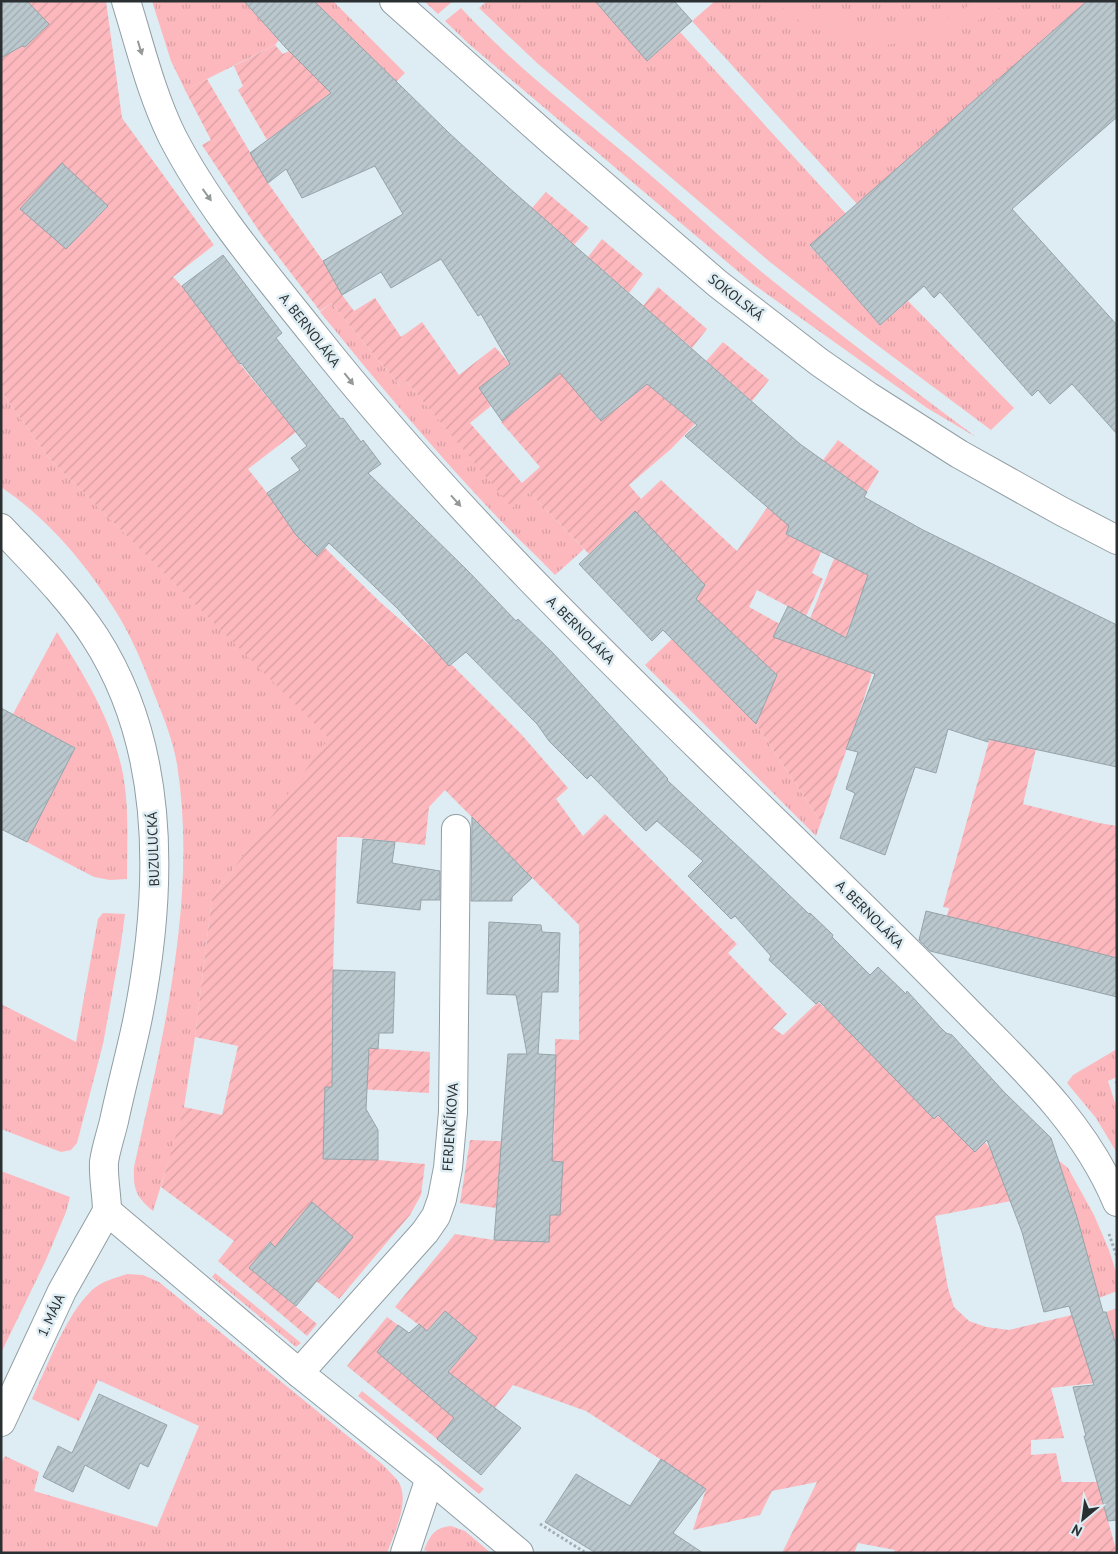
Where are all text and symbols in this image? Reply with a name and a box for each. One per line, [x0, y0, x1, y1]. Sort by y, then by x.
one-way arrow [136, 41, 144, 56]
one-way arrow [202, 188, 212, 202]
street label: SOKOLSKÁ [705, 270, 768, 325]
street label: A. BERNOLÁKA [275, 289, 345, 371]
one-way arrow [343, 372, 354, 385]
one-way arrow [450, 494, 462, 506]
street label: A. BERNOLÁKA [543, 592, 619, 668]
street label: BUZULUCKÁ [143, 811, 163, 887]
street label: A. BERNOLÁKA [832, 876, 908, 952]
street label: FERJENČÍKOVA [438, 1081, 462, 1172]
street label: 1. MÁJA [33, 1290, 69, 1339]
north arrow [1058, 1494, 1108, 1544]
text: N [1068, 1520, 1085, 1540]

